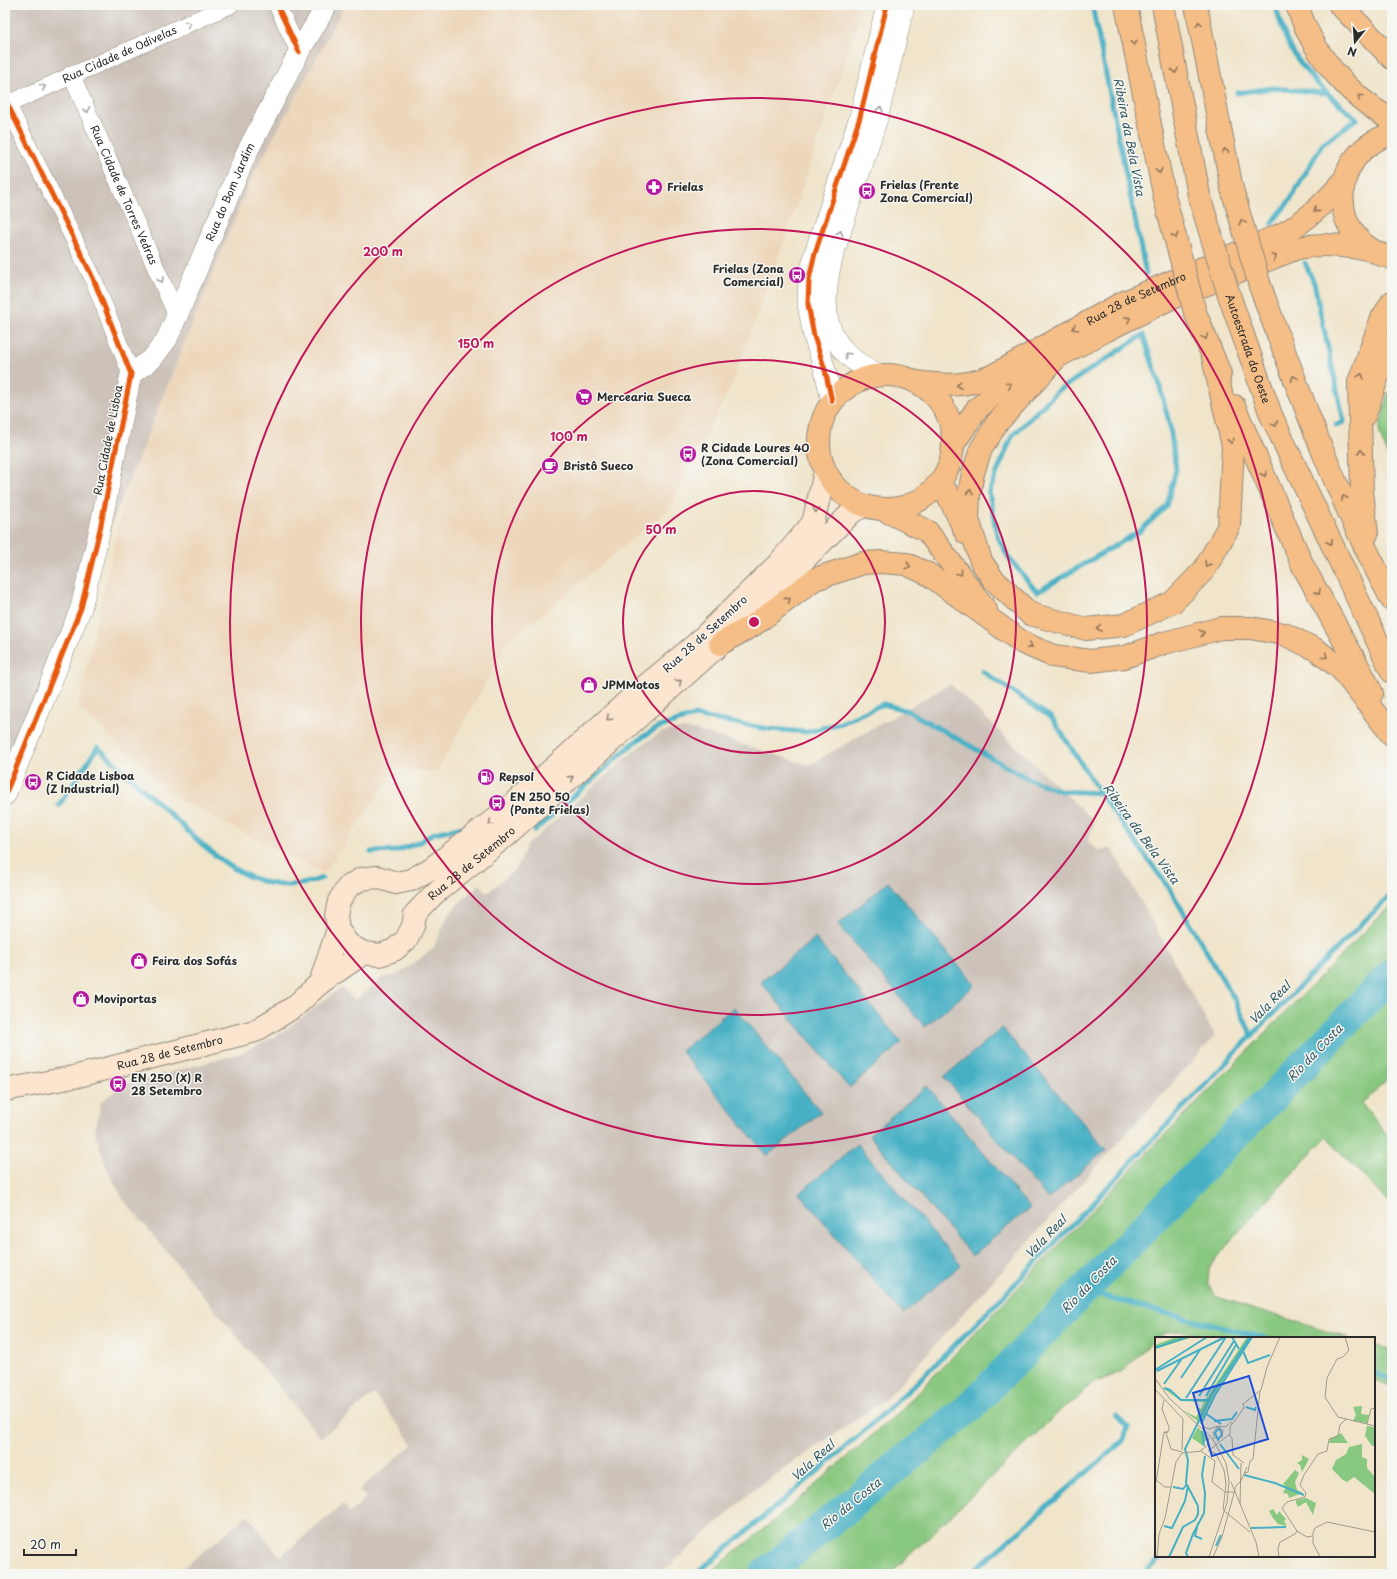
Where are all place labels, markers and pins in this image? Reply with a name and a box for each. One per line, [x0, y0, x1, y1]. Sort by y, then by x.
place label: Frielas (Frente Zona Comercial) [880, 176, 973, 206]
pharmacy icon: Frielas [644, 177, 664, 197]
place label: Frielas [667, 178, 703, 195]
bus stop icon: Frielas (Frente Zona Comercial) [857, 181, 877, 201]
place label: Frielas (Zona Comercial) [713, 260, 785, 290]
bus stop icon: Frielas (Zona Comercial) [787, 265, 807, 285]
supermarket icon: Mercearia Sueca [574, 387, 594, 407]
place label: Mercearia Sueca [597, 388, 692, 405]
place label: R Cidade Loures 40 (Zona Comercial) [701, 439, 809, 469]
bus stop icon: R Cidade Loures 40 (Zona Comercial) [678, 444, 698, 464]
cafe icon: Bristô Sueco [540, 456, 560, 476]
place label: Bristô Sueco [563, 457, 634, 474]
centre of rings [747, 615, 761, 629]
shop icon: JPMMotos [579, 675, 599, 695]
place label: JPMMotos [602, 676, 660, 693]
place label: R Cidade Lisboa (Z Industrial) [46, 767, 135, 797]
fuel station icon: Repsol [476, 767, 496, 787]
place label: Repsol [499, 768, 534, 785]
bus stop icon: R Cidade Lisboa (Z Industrial) [23, 772, 43, 792]
place label: EN 250 50 (Ponte Frielas) [510, 788, 590, 818]
bus stop icon: EN 250 50 (Ponte Frielas) [487, 793, 507, 813]
shop icon: Feira dos Sofás [129, 951, 149, 971]
place label: Feira dos Sofás [152, 952, 237, 969]
shop icon: Moviportas [71, 989, 91, 1009]
place label: Moviportas [94, 990, 157, 1007]
place label: EN 250 (X) R 28 Setembro [131, 1069, 203, 1099]
bus stop icon: EN 250 (X) R 28 Setembro [108, 1074, 128, 1094]

